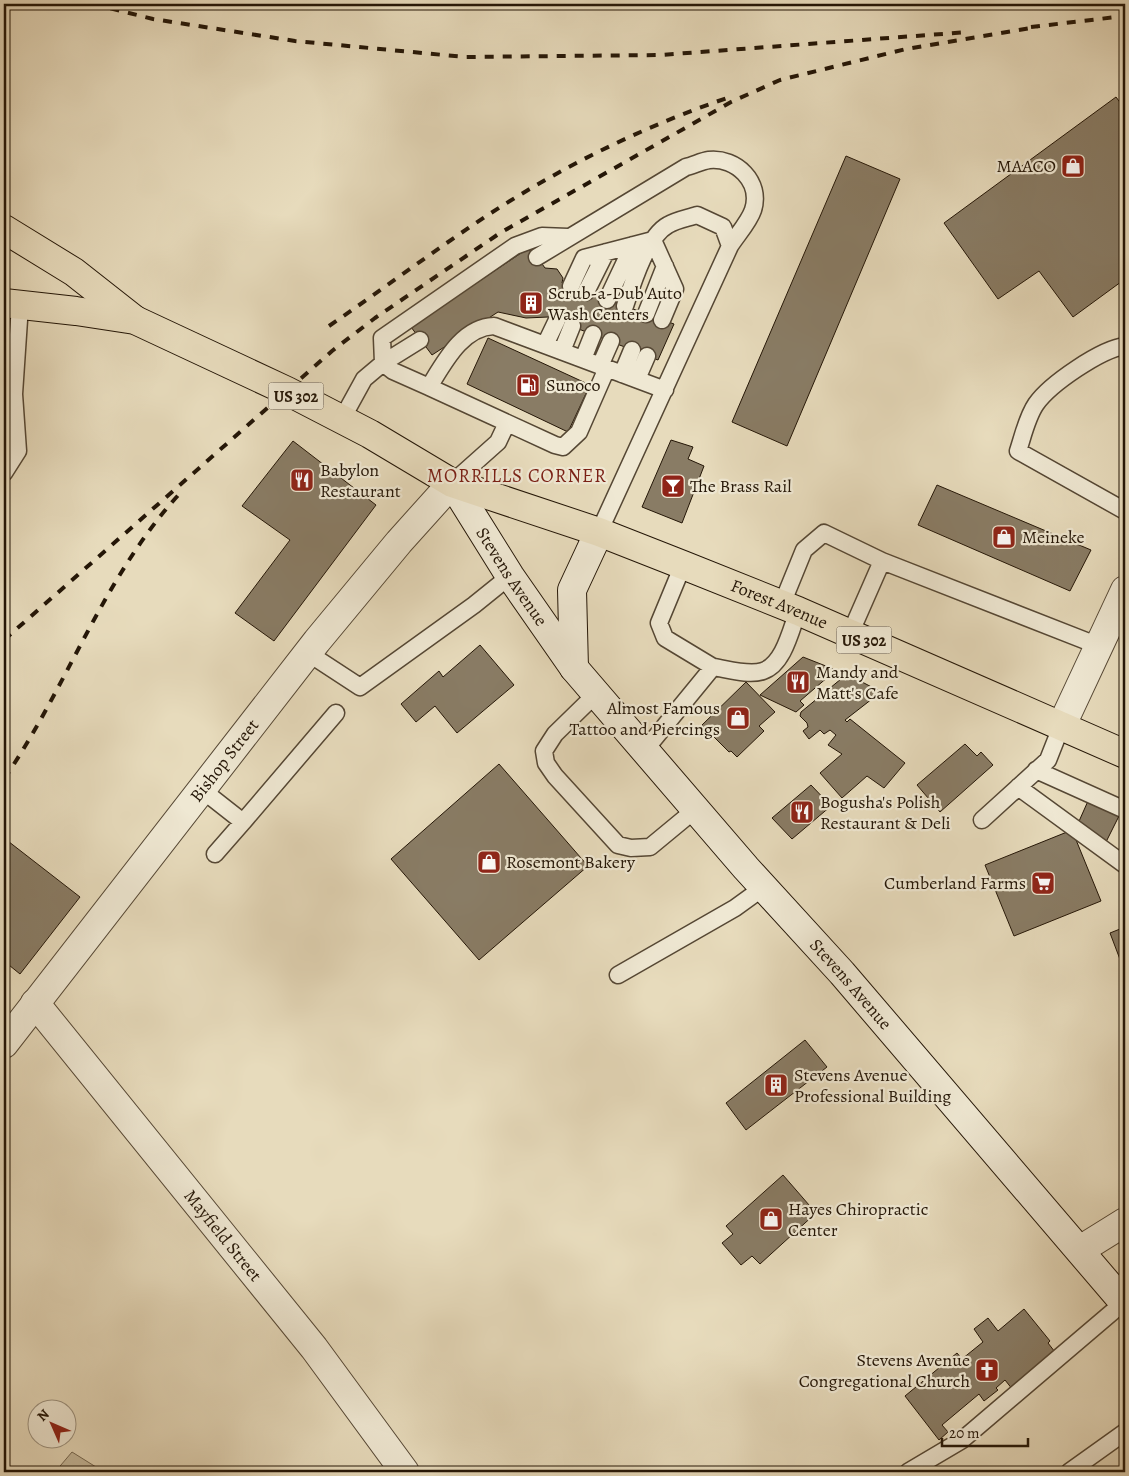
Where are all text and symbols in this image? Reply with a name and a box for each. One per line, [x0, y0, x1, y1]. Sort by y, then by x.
shop icon: MAACO [1060, 153, 1086, 179]
place label: MAACO [996, 154, 1056, 178]
place label: Scrub-a-Dub Auto Wash Centers [547, 281, 682, 326]
building icon: Scrub-a-Dub Auto Wash Centers [518, 290, 544, 316]
fuel station icon: Sunoco [515, 372, 541, 398]
place label: Sunoco [546, 373, 600, 397]
road number: US 302 [268, 382, 324, 410]
place label: Babylon Restaurant [320, 458, 401, 503]
district label: MORRILLS CORNER [427, 463, 607, 489]
restaurant icon: Babylon Restaurant [289, 467, 315, 493]
bar icon: The Brass Rail [660, 473, 686, 499]
place label: The Brass Rail [690, 474, 792, 498]
street label: Stevens Avenue [470, 523, 553, 631]
shop icon: Meineke [991, 524, 1017, 550]
place label: Meineke [1022, 525, 1085, 549]
street label: Forest Avenue [727, 573, 832, 635]
road number: US 302 [836, 626, 892, 654]
place label: Mandy and Matt's Cafe [816, 660, 899, 705]
restaurant icon: Mandy and Matt's Cafe [785, 669, 811, 695]
place label: Almost Famous Tattoo and Piercings [569, 696, 720, 741]
shop icon: Almost Famous Tattoo and Piercings [725, 705, 751, 731]
street label: Bishop Street [184, 714, 264, 807]
place label: Bogusha's Polish Restaurant & Deli [820, 790, 951, 835]
restaurant icon: Bogusha's Polish Restaurant & Deli [789, 799, 815, 825]
shop icon: Rosemont Bakery [476, 849, 502, 875]
place label: Rosemont Bakery [506, 850, 636, 874]
supermarket icon: Cumberland Farms [1030, 870, 1056, 896]
place label: Cumberland Farms [884, 871, 1026, 895]
street label: Stevens Avenue [804, 933, 897, 1035]
place label: Stevens Avenue Professional Building [794, 1063, 951, 1108]
building icon: Stevens Avenue Professional Building [763, 1072, 789, 1098]
street label: Mayfield Street [179, 1184, 268, 1287]
place label: Hayes Chiropractic Center [788, 1197, 928, 1242]
shop icon: Hayes Chiropractic Center [758, 1206, 784, 1232]
place label: Stevens Avenue Congregational Church [799, 1348, 970, 1393]
church icon: Stevens Avenue Congregational Church [974, 1357, 1000, 1383]
north arrow [28, 1398, 78, 1448]
text: N [33, 1405, 53, 1425]
scale bar [942, 1416, 1028, 1448]
text: 20 m [949, 1423, 980, 1443]

